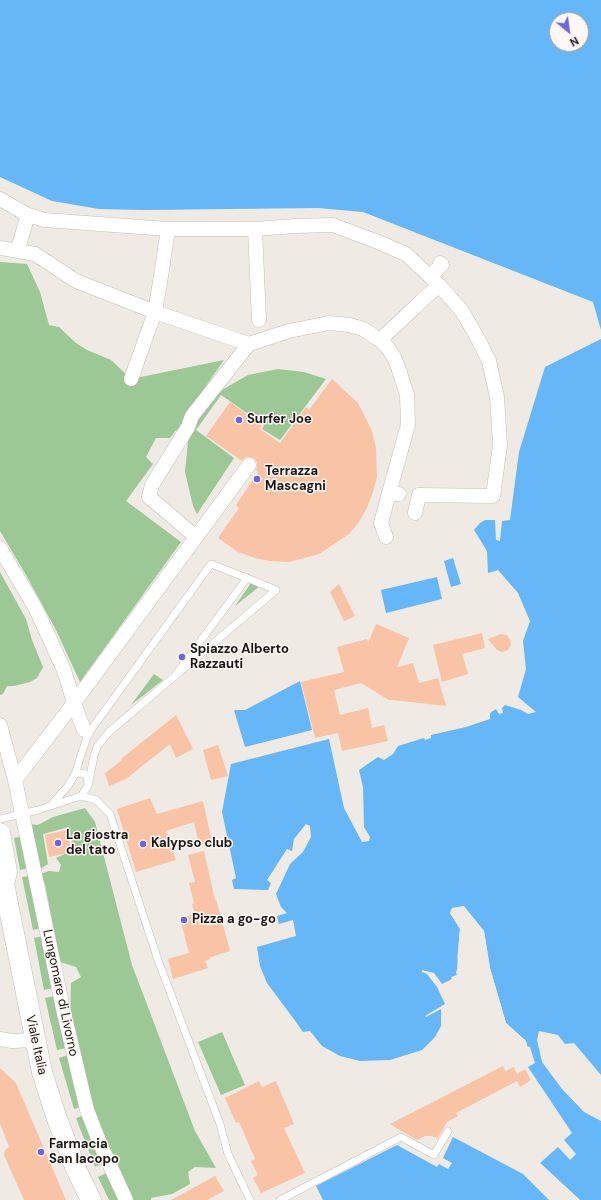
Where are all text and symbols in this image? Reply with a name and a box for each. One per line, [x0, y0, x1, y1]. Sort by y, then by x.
north arrow [549, 12, 589, 52]
text: N [567, 34, 581, 50]
place label: Surfer Joe [247, 412, 312, 428]
marker: Surfer Joe [234, 415, 244, 425]
place label: Terrazza Mascagni [265, 464, 326, 495]
marker: Terrazza Mascagni [252, 474, 262, 484]
place label: Spiazzo Alberto Razzauti [190, 642, 289, 673]
marker: Spiazzo Alberto Razzauti [177, 652, 187, 662]
place label: La giostra del tato [66, 828, 128, 859]
place label: Kalypso club [151, 836, 232, 852]
marker: La giostra del tato [53, 838, 63, 848]
marker: Kalypso club [138, 839, 148, 849]
place label: Pizza a go-go [192, 912, 276, 928]
marker: Pizza a go-go [179, 915, 189, 925]
street label: Lungomare di Livorno [39, 928, 81, 1058]
street label: Viale Italia [22, 1014, 50, 1076]
place label: Farmacia San Iacopo [49, 1137, 119, 1168]
marker: Farmacia San Iacopo [36, 1147, 46, 1157]

